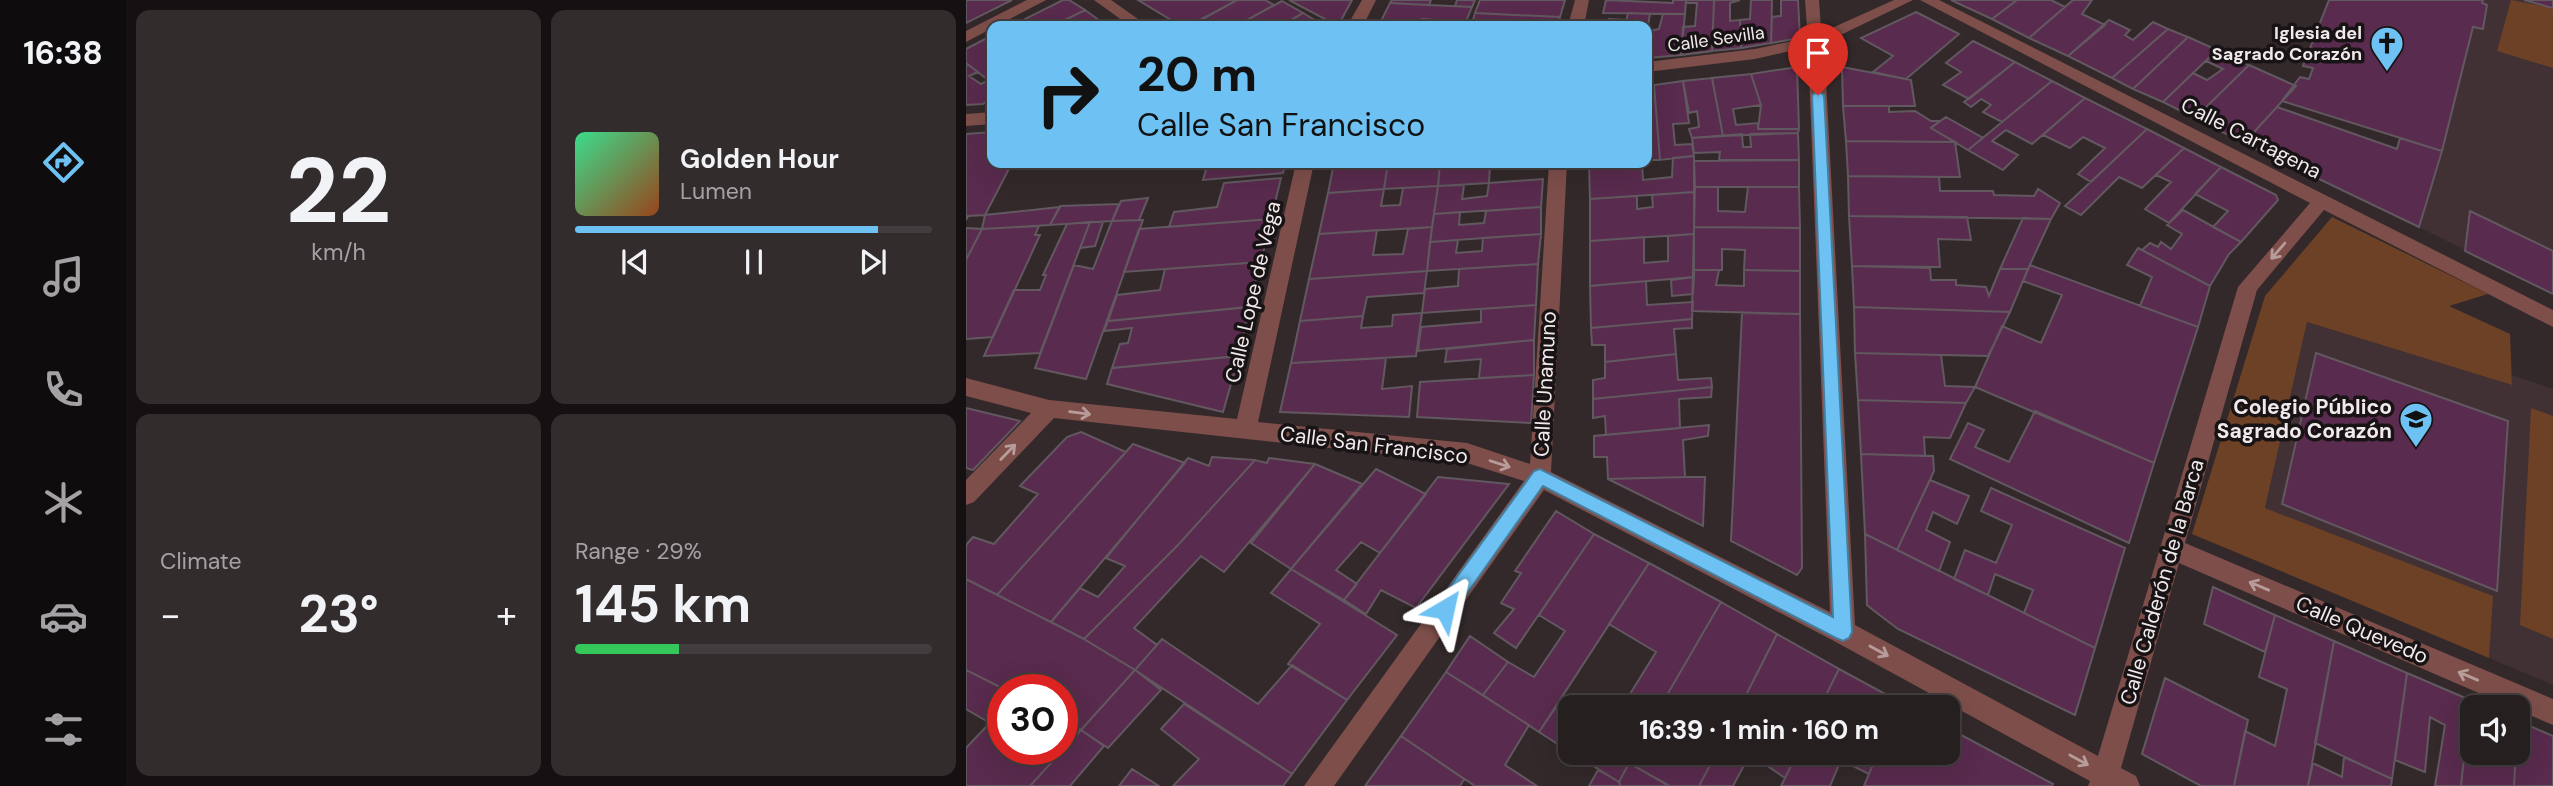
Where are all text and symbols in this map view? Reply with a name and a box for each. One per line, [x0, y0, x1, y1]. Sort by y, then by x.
street label: Calle Sevilla [1666, 20, 1766, 58]
place label: Iglesia del Sagrado Corazón [2212, 21, 2362, 66]
pin [1788, 23, 1848, 95]
church icon: Iglesia del Sagrado Corazón [2368, 24, 2406, 73]
text: 16:38 [23, 32, 103, 74]
icon: arrive [1799, 34, 1837, 72]
text: 20 m [1137, 42, 1257, 106]
icon: right [1022, 49, 1113, 140]
street label: Calle Cartagena [2176, 91, 2326, 185]
text: Calle San Francisco [1137, 104, 1425, 146]
text: 22 [286, 132, 391, 250]
icon: directions [39, 138, 88, 187]
text: Golden Hour [680, 142, 839, 176]
text: Lumen [680, 176, 752, 206]
street label: Calle Lope de Vega [1218, 198, 1288, 386]
text: km/h [311, 237, 366, 267]
one-way arrow [2270, 242, 2286, 260]
icon: previous [616, 243, 654, 281]
icon: pause [735, 243, 773, 281]
icon: next [854, 243, 892, 281]
icon: music [39, 252, 88, 301]
street label: Calle Unamuno [1527, 310, 1563, 458]
icon: phone [39, 365, 88, 414]
place label: Colegio Público Sagrado Corazón [2217, 393, 2392, 445]
school or university icon: Colegio Público Sagrado Corazón [2397, 400, 2435, 449]
one-way arrow [1068, 406, 1091, 419]
street label: Calle San Francisco [1278, 420, 1470, 470]
one-way arrow [999, 444, 1016, 461]
street label: Calle Calderón de la Barca [2113, 456, 2211, 708]
one-way arrow [1488, 458, 1510, 471]
icon: climate [39, 478, 88, 527]
text: Range · 29% [575, 536, 702, 566]
text: Climate [160, 546, 242, 576]
text: 145 km [575, 570, 751, 638]
position arrow [1408, 572, 1482, 646]
one-way arrow [2248, 579, 2270, 592]
text: 23° [298, 580, 379, 648]
text: − [160, 590, 181, 640]
text: + [496, 590, 517, 640]
street label: Calle Quevedo [2292, 590, 2432, 670]
icon: car [39, 592, 88, 641]
one-way arrow [1868, 645, 1889, 659]
one-way arrow [2458, 669, 2479, 682]
speed limit sign: 30 [987, 674, 1078, 765]
map controls [2460, 695, 2530, 765]
button: sound [2460, 695, 2530, 765]
icon: filters [39, 705, 88, 754]
text: 16:39 · 1 min · 160 m [1639, 713, 1879, 747]
one-way arrow [2068, 753, 2088, 767]

